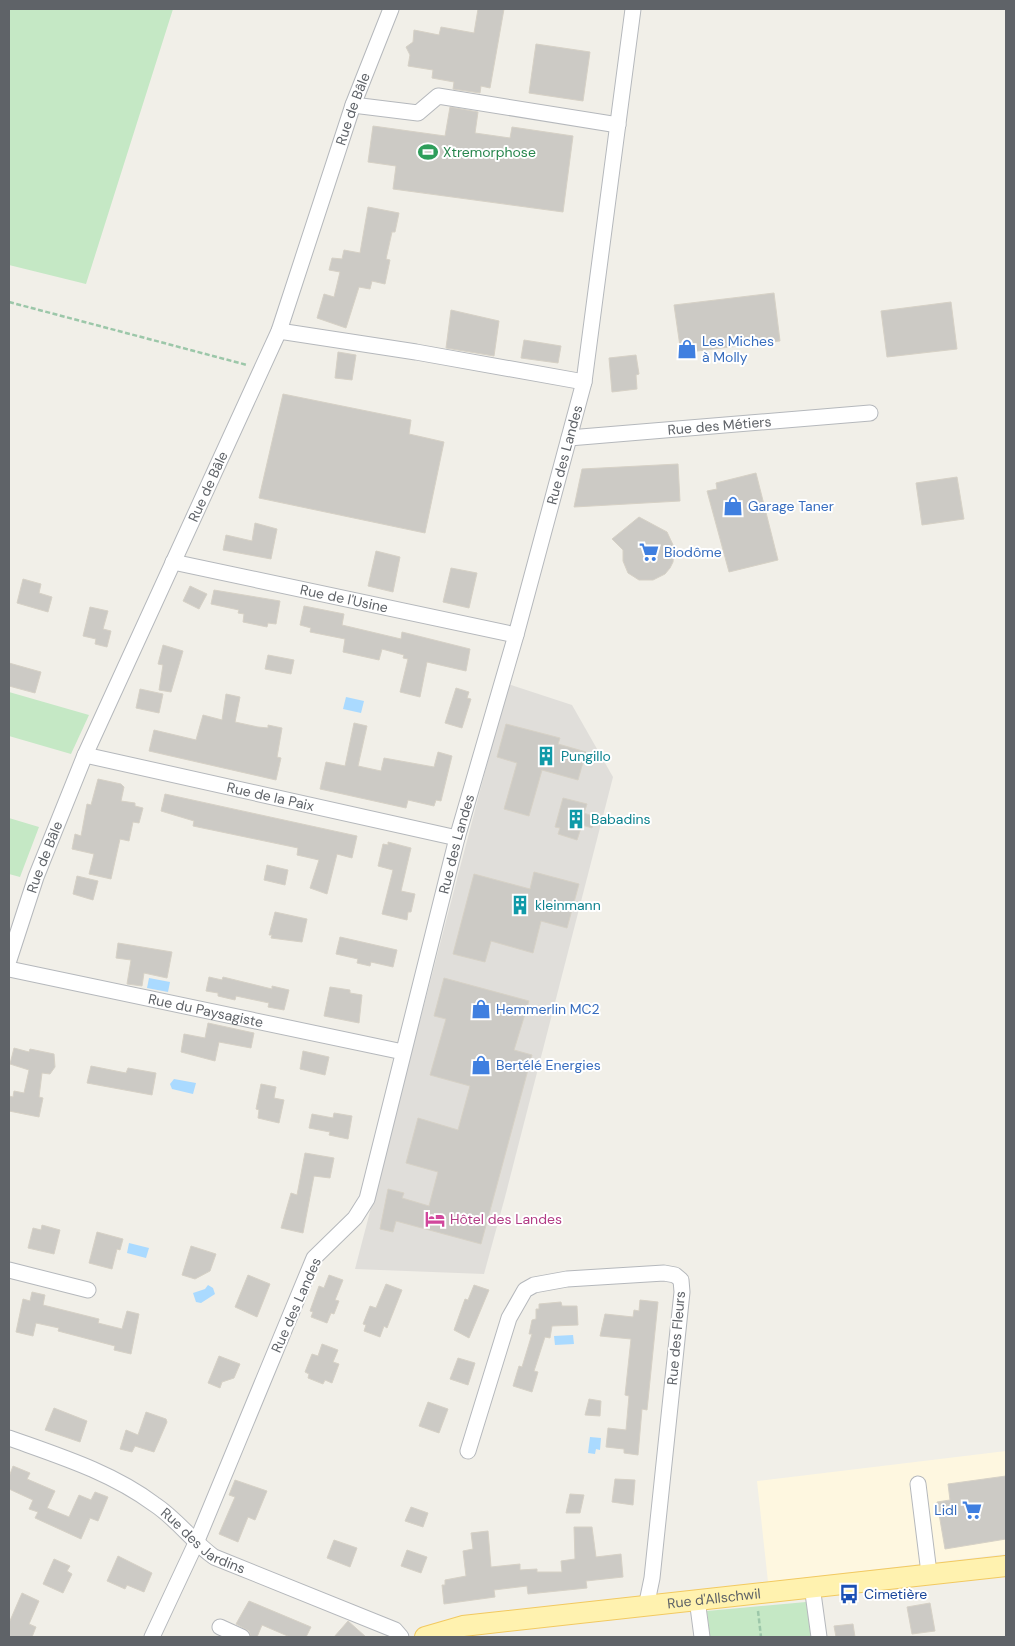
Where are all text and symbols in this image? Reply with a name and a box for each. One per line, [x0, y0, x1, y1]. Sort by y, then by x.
street label: Rue de Bâle [331, 70, 374, 147]
sports icon: Xtremorphose [417, 141, 439, 163]
place label: Xtremorphose [443, 143, 536, 161]
place label: Les Miches à Molly [702, 332, 774, 366]
shop icon: Les Miches à Molly [676, 338, 698, 360]
street label: Rue des Landes [542, 403, 586, 507]
street label: Rue des Métiers [667, 412, 772, 439]
street label: Rue de Bâle [184, 448, 232, 525]
shop icon: Garage Taner [722, 495, 744, 517]
place label: Garage Taner [748, 497, 834, 515]
supermarket icon: Biodôme [638, 541, 660, 563]
place label: Biodôme [664, 543, 722, 561]
street label: Rue de l'Usine [299, 580, 390, 617]
building icon: Pungillo [535, 745, 557, 767]
place label: Pungillo [561, 747, 611, 765]
street label: Rue de la Paix [225, 778, 316, 815]
street label: Rue des Landes [434, 792, 478, 896]
building icon: Babadins [565, 808, 587, 830]
place label: Babadins [591, 810, 651, 828]
street label: Rue de Bâle [22, 818, 67, 895]
building icon: kleinmann [509, 894, 531, 916]
place label: kleinmann [535, 896, 601, 914]
street label: Rue du Paysagiste [147, 990, 265, 1031]
shop icon: Hemmerlin MC2 [470, 998, 492, 1020]
place label: Hemmerlin MC2 [496, 1000, 600, 1018]
shop icon: Bertélé Energies [470, 1054, 492, 1076]
place label: Bertélé Energies [496, 1056, 601, 1074]
hotel icon: Hôtel des Landes [424, 1208, 446, 1230]
place label: Hôtel des Landes [450, 1210, 562, 1228]
street label: Rue des Landes [267, 1255, 325, 1355]
street label: Rue des Fleurs [663, 1290, 689, 1386]
supermarket icon: Lidl [961, 1499, 983, 1521]
place label: Lidl [934, 1501, 957, 1519]
street label: Rue des Jardins [157, 1503, 248, 1578]
bus stop icon: Cimetière [838, 1583, 860, 1605]
street label: Rue d'Allschwil [666, 1584, 762, 1612]
place label: Cimetière [864, 1585, 927, 1603]

